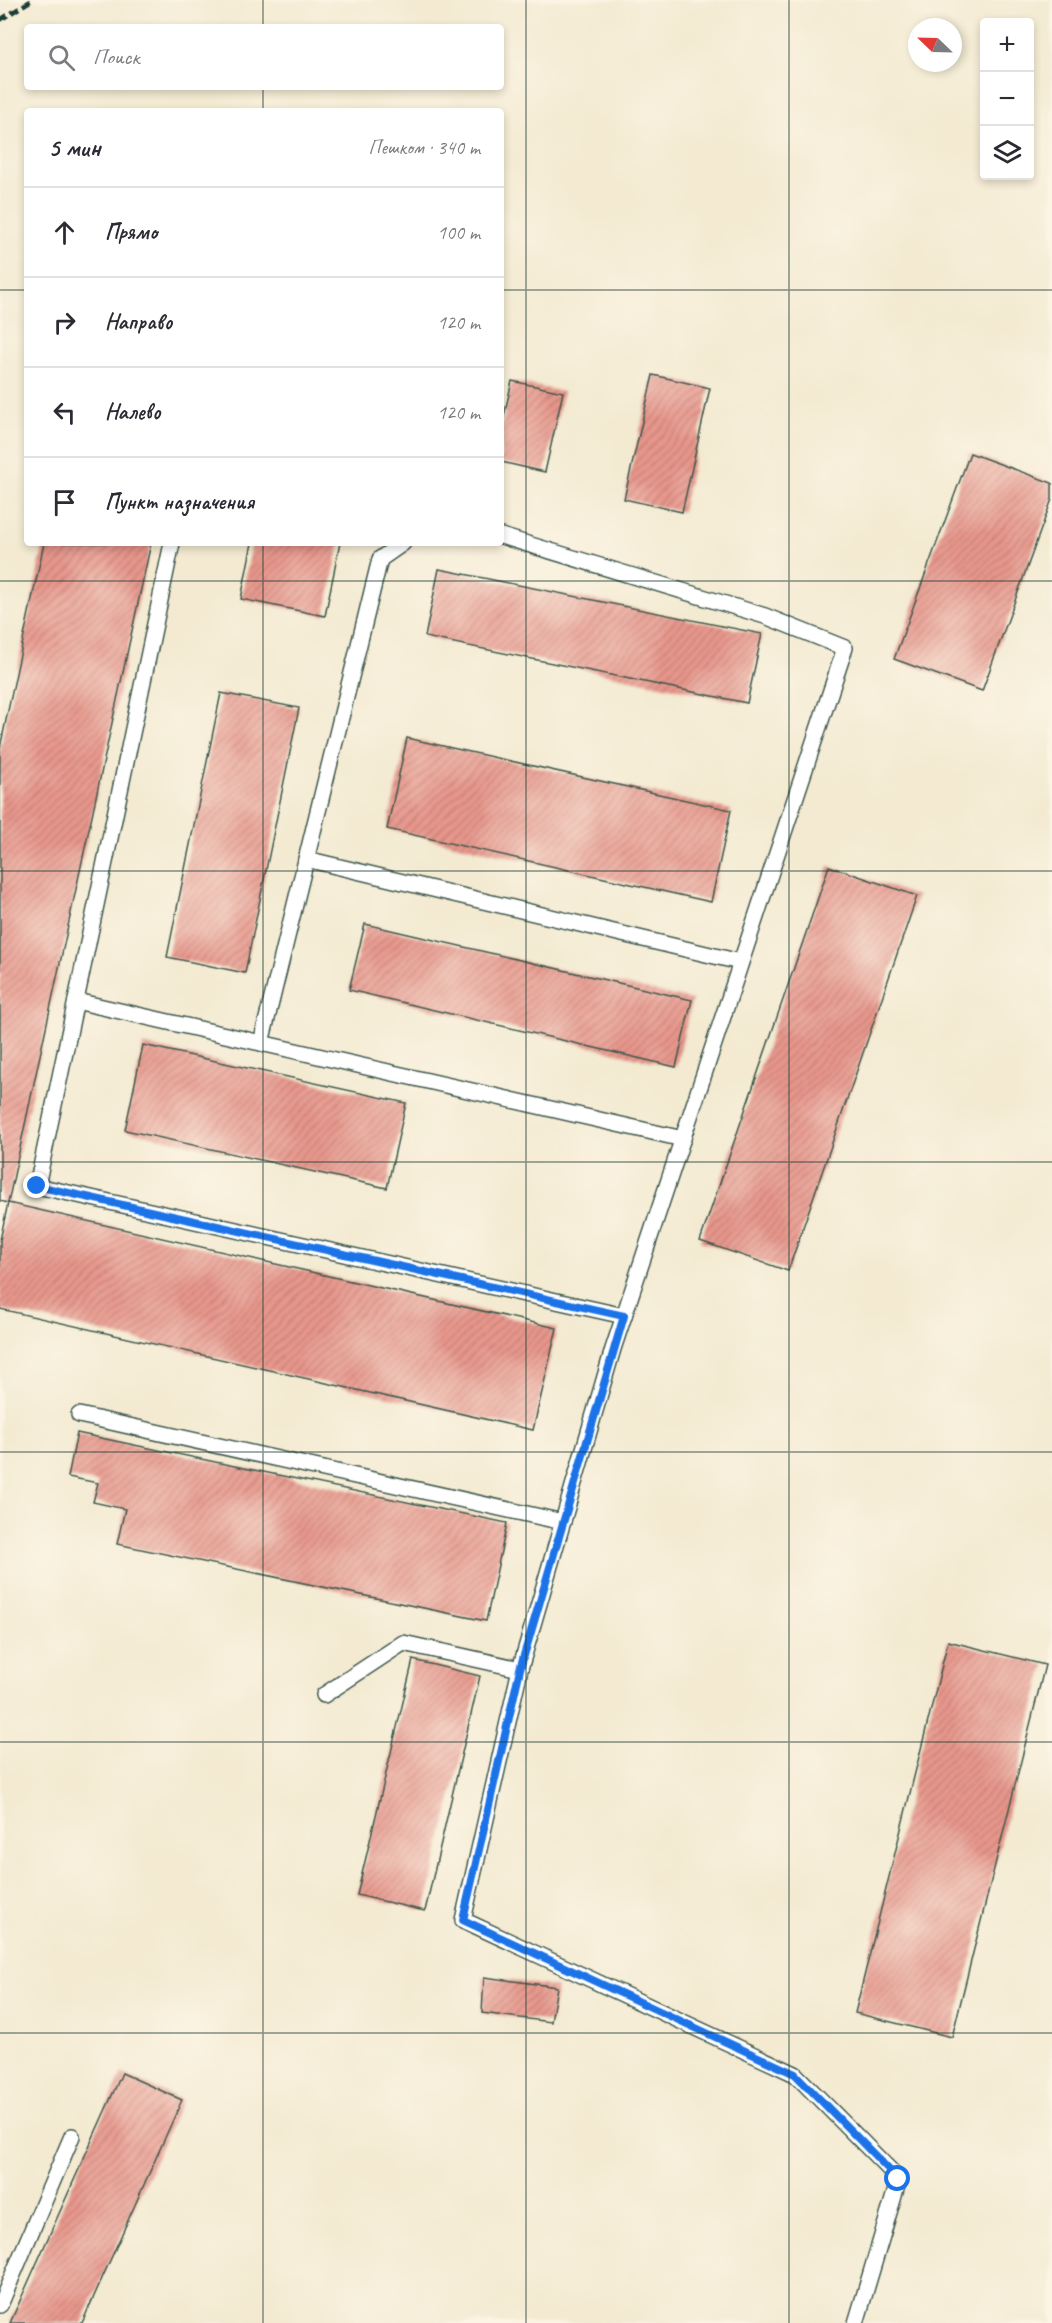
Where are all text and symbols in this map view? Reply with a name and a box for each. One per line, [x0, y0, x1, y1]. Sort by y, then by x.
north arrow [908, 18, 962, 72]
map controls [980, 18, 1034, 180]
button: + [980, 18, 1034, 72]
search box [24, 24, 504, 90]
icon: search [45, 41, 78, 74]
text: Поиск [93, 43, 139, 71]
button: − [980, 72, 1034, 126]
button: layers [980, 126, 1034, 180]
text: 5 мин [48, 131, 100, 164]
text: Пешком · 340 m [368, 135, 480, 160]
icon: ahead [48, 216, 81, 249]
text: Прямо [105, 218, 157, 246]
text: 100 m [437, 220, 480, 245]
icon: right [48, 306, 81, 339]
text: Направо [105, 308, 172, 336]
text: 120 m [437, 310, 480, 335]
icon: left [48, 396, 81, 429]
text: Налево [105, 398, 161, 426]
text: 120 m [437, 400, 480, 425]
icon: arrive [48, 486, 81, 519]
text: Пункт назначения [105, 488, 254, 516]
route end [23, 1172, 49, 1198]
route start [884, 2165, 910, 2191]

